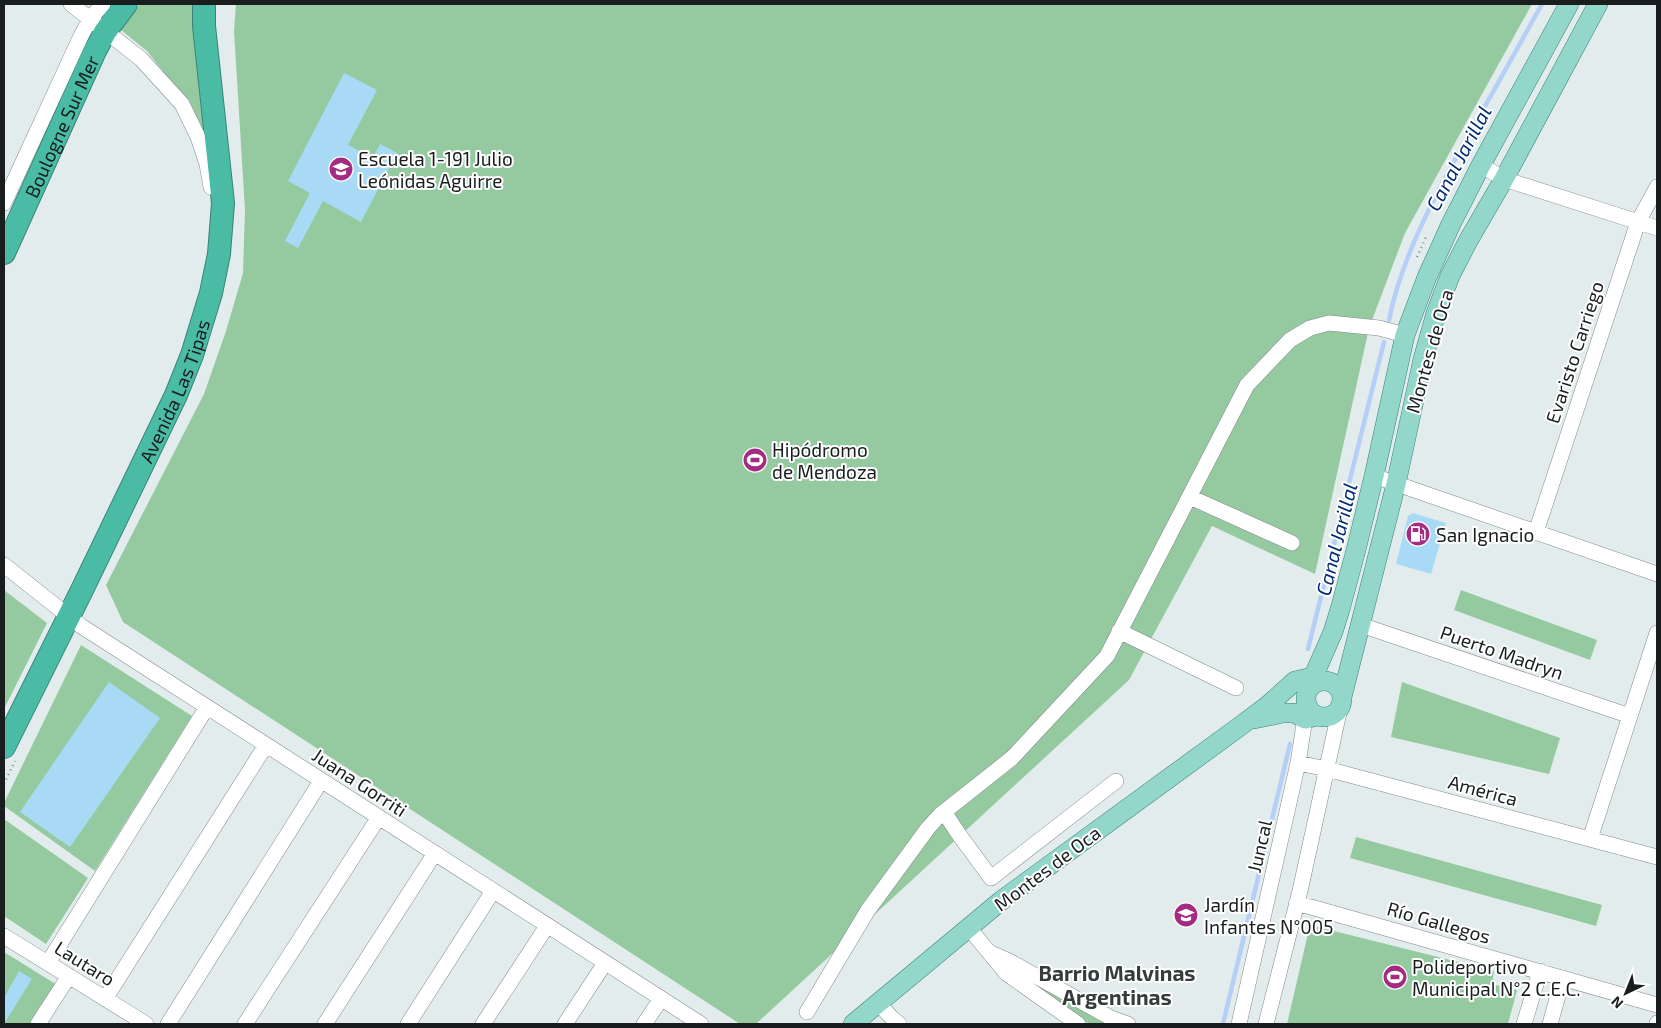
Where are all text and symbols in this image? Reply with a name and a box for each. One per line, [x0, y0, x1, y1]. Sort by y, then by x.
street label: Boulogne Sur Mer [19, 51, 103, 201]
water label: Canal Jarillal [1420, 101, 1496, 215]
place label: Escuela 1-191 Julio Leónidas Aguirre [358, 147, 513, 192]
school or university icon: Escuela 1-191 Julio Leónidas Aguirre [328, 156, 354, 182]
street label: Evaristo Carriego [1540, 278, 1608, 426]
street label: Montes de Oca [1400, 287, 1458, 415]
street label: Avenida Las Tipas [134, 316, 214, 466]
place label: Hipódromo de Mendoza [772, 438, 877, 483]
sports icon: Hipódromo de Mendoza [742, 447, 768, 473]
water label: Canal Jarillal [1310, 480, 1362, 598]
fuel station icon: San Ignacio [1405, 521, 1431, 547]
place label: San Ignacio [1436, 523, 1534, 546]
street label: Puerto Madryn [1437, 620, 1567, 684]
street label: Juana Gorriti [308, 743, 412, 821]
street label: América [1446, 770, 1520, 810]
street label: Juncal [1242, 817, 1276, 875]
street label: Montes de Oca [989, 820, 1105, 916]
place label: Jardín Infantes N°005 [1204, 893, 1333, 938]
street label: Río Gallegos [1385, 896, 1493, 948]
school or university icon: Jardín Infantes N°005 [1173, 902, 1199, 928]
street label: Lautaro [51, 936, 119, 990]
place label: Polideportivo Municipal N°2 C.E.C. [1412, 955, 1581, 1000]
district label: Barrio Malvinas Argentinas [1038, 960, 1196, 1009]
sports icon: Polideportivo Municipal N°2 C.E.C. [1382, 964, 1408, 990]
north arrow [1601, 968, 1651, 1018]
text: N [1607, 993, 1626, 1013]

